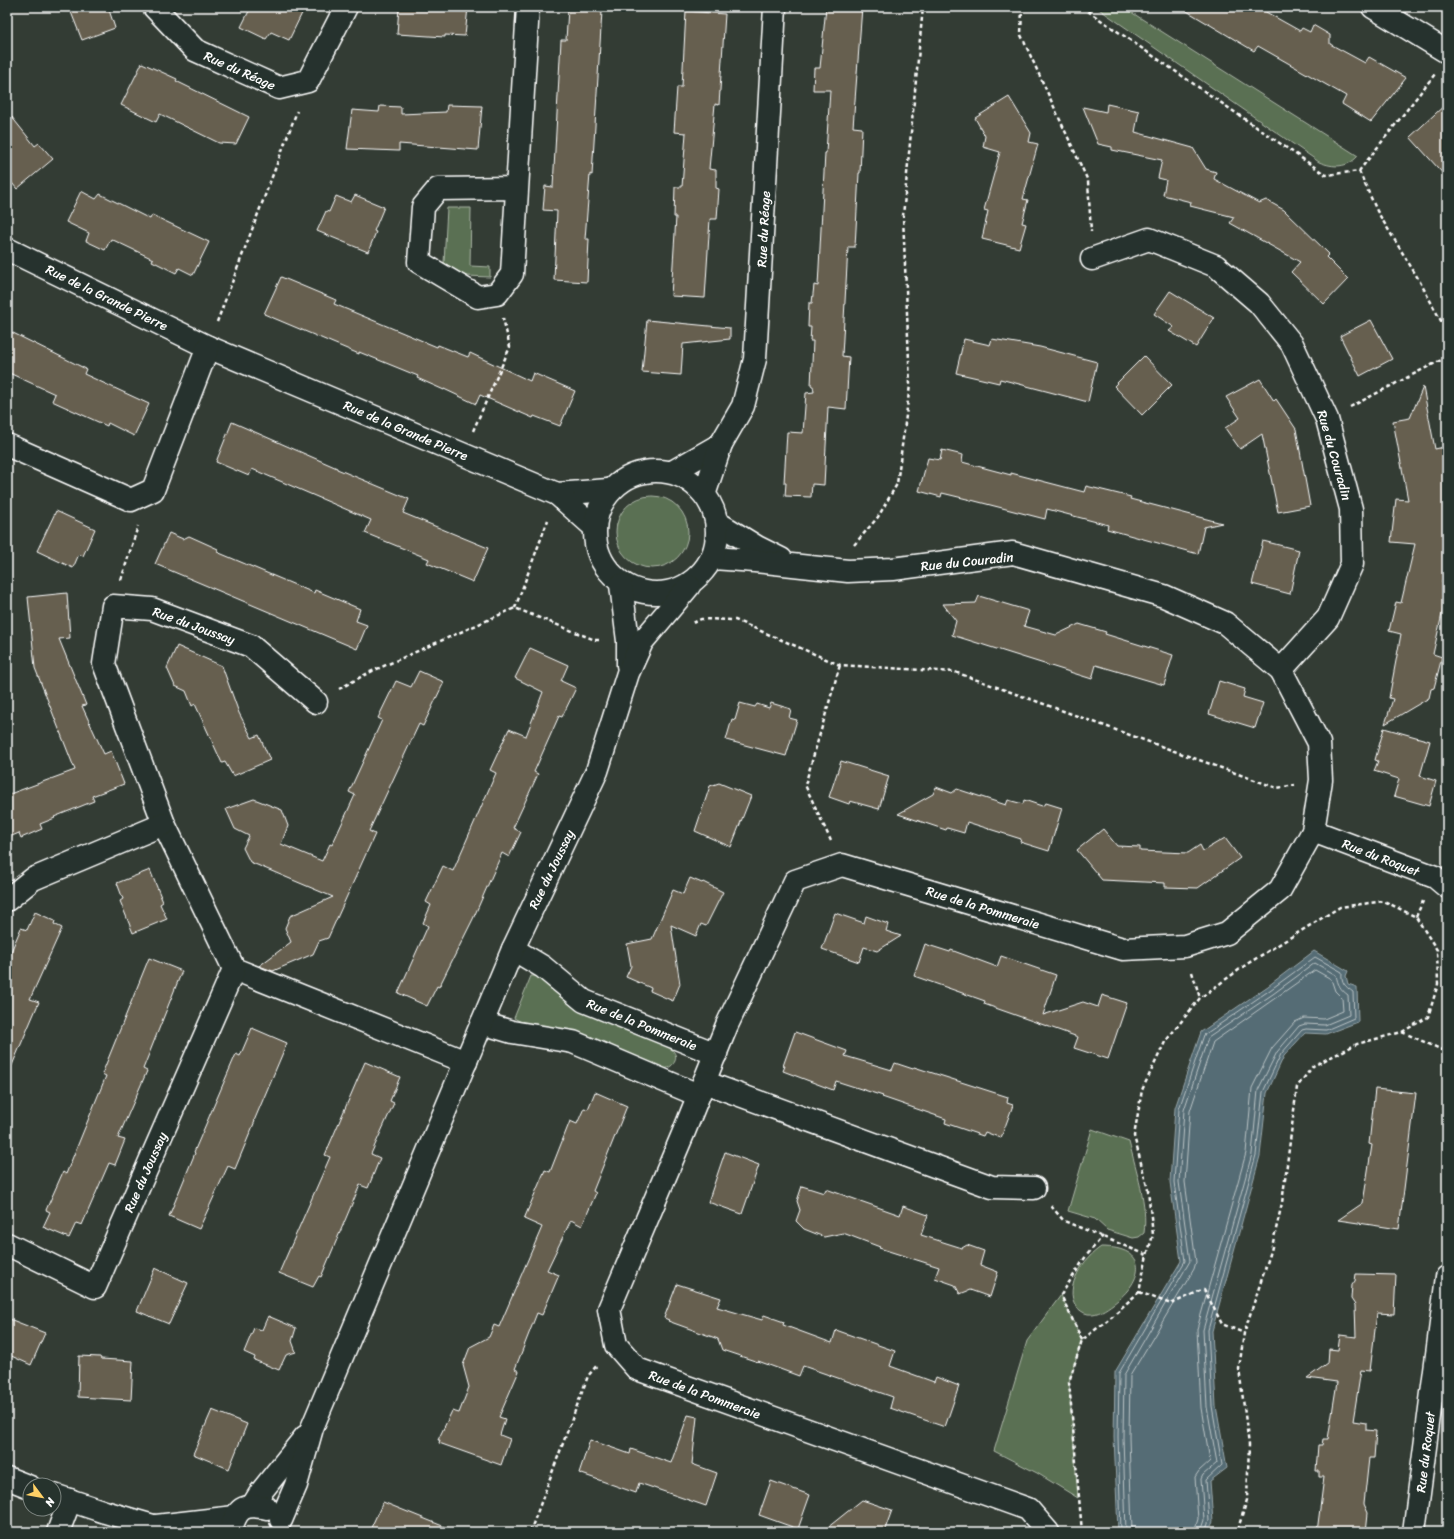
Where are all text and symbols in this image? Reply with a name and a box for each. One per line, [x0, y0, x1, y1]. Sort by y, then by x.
street label: Rue du Réage [200, 44, 280, 97]
street label: Rue du Réage [750, 190, 777, 268]
street label: Rue de la Grande Pierre [42, 258, 172, 337]
street label: Rue de la Grande Pierre [340, 394, 472, 467]
street label: Rue du Couradin [1311, 407, 1358, 503]
street label: Rue du Couradin [920, 545, 1015, 578]
street label: Rue du Joussay [149, 600, 239, 651]
street label: Rue du Joussay [522, 825, 581, 913]
street label: Rue du Roquet [1339, 832, 1424, 883]
street label: Rue de la Pommeraie [923, 879, 1042, 936]
street label: Rue de la Pommeraie [583, 992, 701, 1057]
street label: Rue du Joussay [117, 1128, 174, 1216]
street label: Rue de la Pommeraie [646, 1364, 764, 1425]
street label: Rue du Roquet [1409, 1409, 1442, 1494]
north arrow [22, 1477, 62, 1517]
text: N [40, 1493, 61, 1511]

